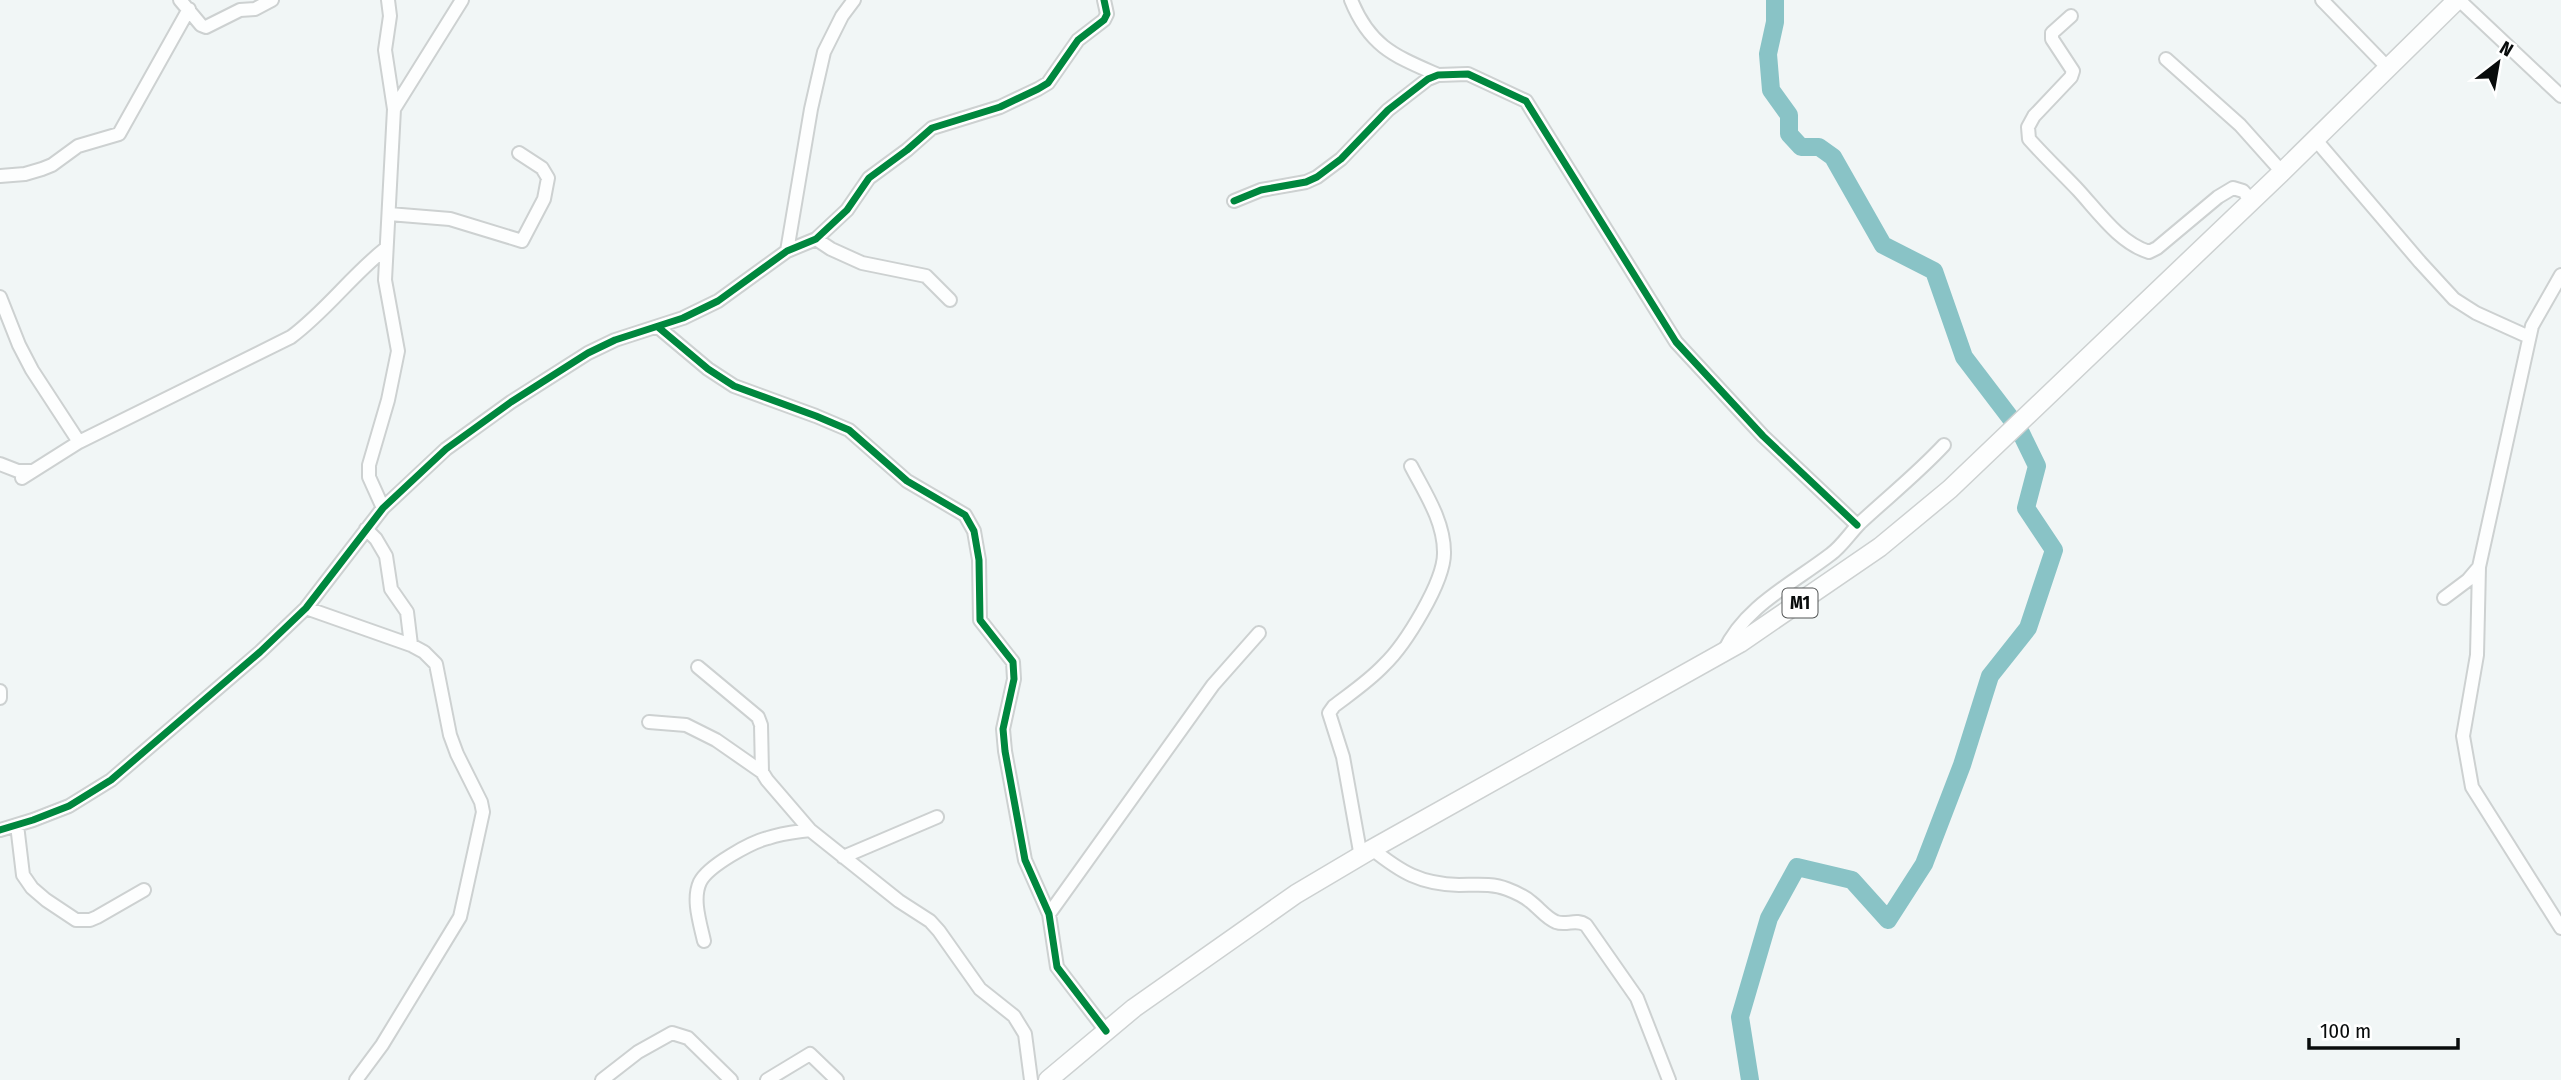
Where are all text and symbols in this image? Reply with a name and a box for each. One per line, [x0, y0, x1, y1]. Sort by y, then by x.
north arrow [2463, 28, 2533, 98]
text: N [2496, 36, 2517, 62]
road number: M1 [1783, 588, 1818, 618]
scale bar [2309, 1006, 2458, 1050]
text: 100 m [2320, 1018, 2371, 1044]

